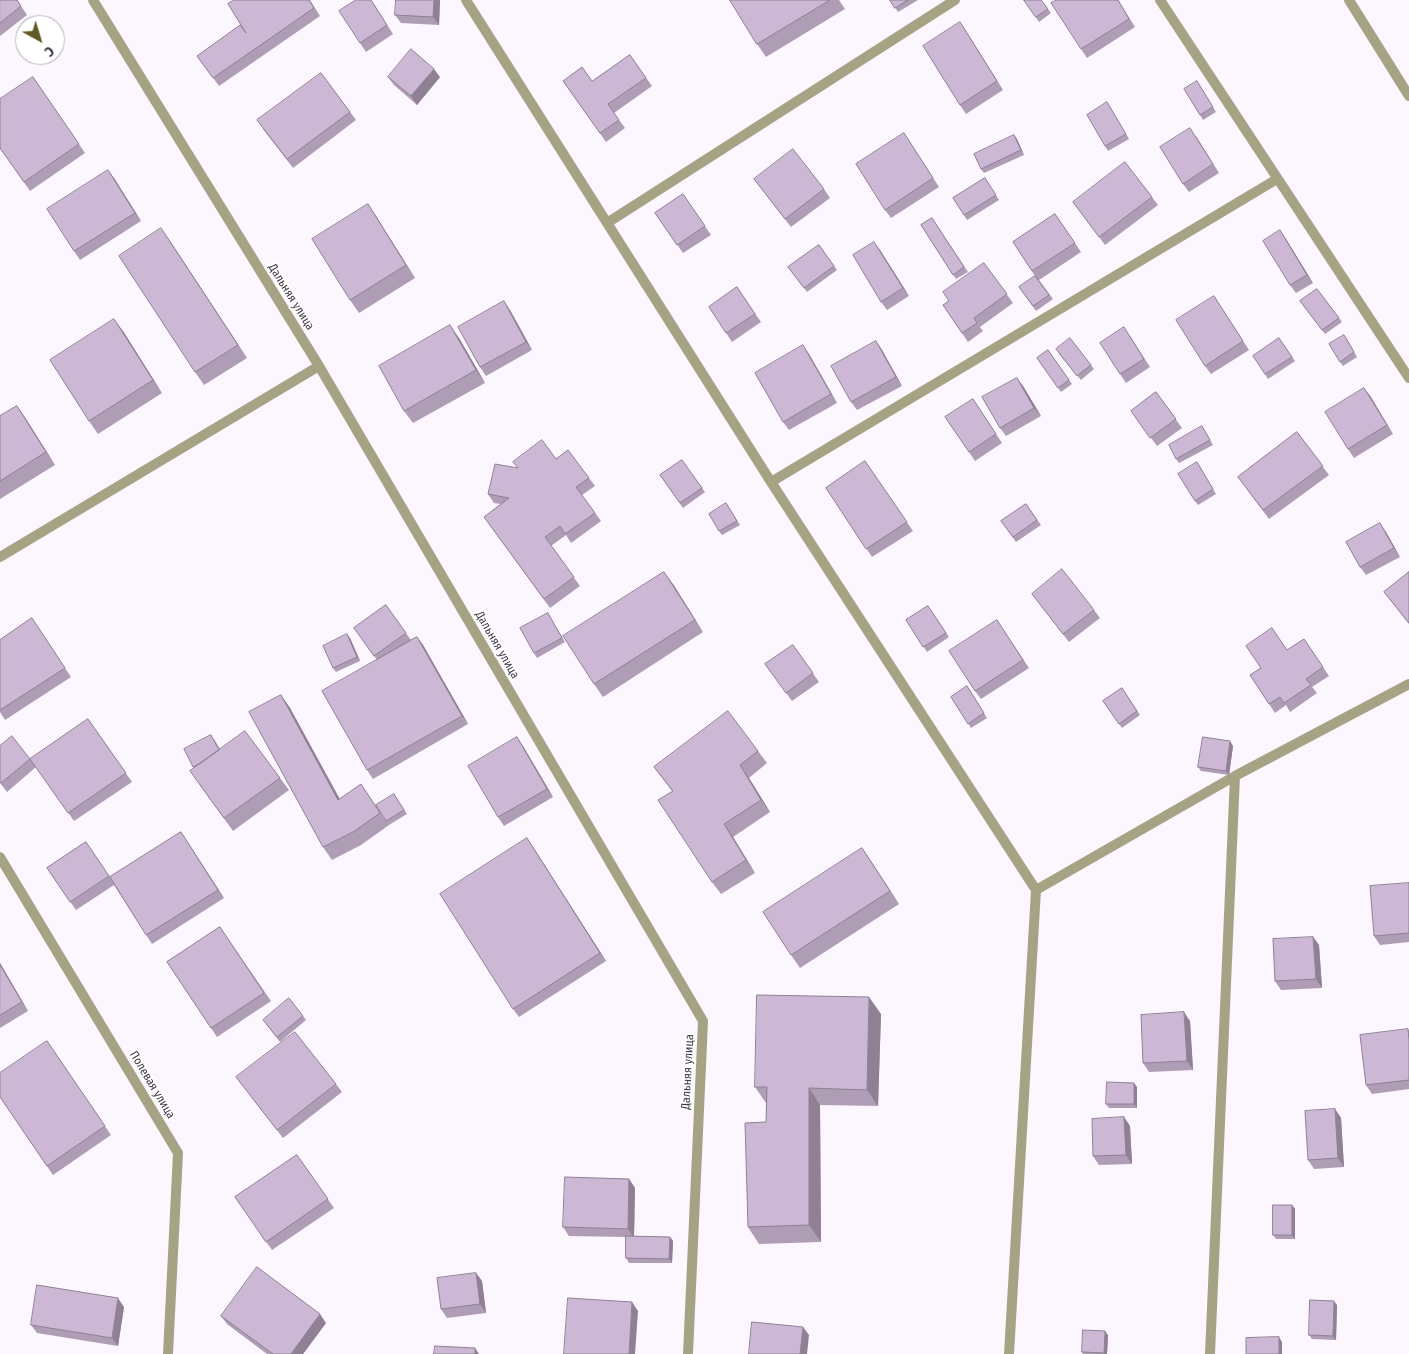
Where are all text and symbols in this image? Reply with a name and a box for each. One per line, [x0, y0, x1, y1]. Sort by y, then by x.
north arrow [15, 15, 65, 65]
text: С [41, 42, 57, 60]
street label: Дальняя улица [265, 261, 317, 333]
street label: Дальняя улица [472, 609, 522, 681]
street label: Дальняя улица [679, 1034, 697, 1110]
street label: Полевая улица [126, 1049, 178, 1121]

